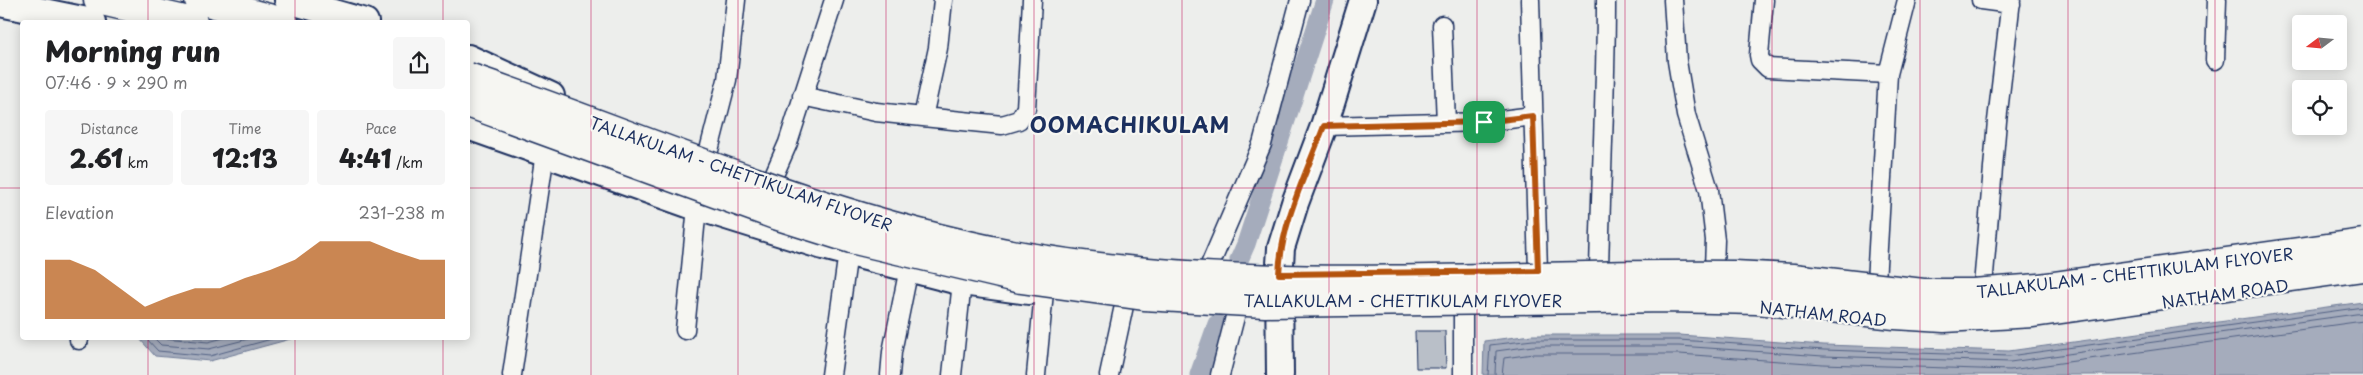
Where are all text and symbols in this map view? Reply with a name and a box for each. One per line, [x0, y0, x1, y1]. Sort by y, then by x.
north arrow [2292, 15, 2348, 70]
map controls [2292, 15, 2347, 135]
text: Morning run [45, 29, 221, 72]
button: share [393, 37, 445, 89]
text: 07:46 · 9 × 290 m [45, 70, 188, 94]
button: locate [2292, 80, 2347, 135]
pin [1463, 101, 1505, 143]
district label: OOMACHIKULAM [1030, 108, 1230, 140]
icon: arrive [1470, 108, 1498, 136]
street label: TALLAKULAM - CHETTIKULAM FLYOVER [587, 110, 896, 236]
text: Distance [80, 118, 138, 139]
text: Time [228, 118, 262, 139]
text: Pace [365, 118, 397, 139]
text: 2.61 [70, 139, 123, 177]
text: 12:13 [212, 139, 278, 177]
text: 4:41 [339, 139, 392, 177]
text: km [123, 152, 148, 173]
text: /km [392, 152, 423, 173]
text: Elevation [45, 200, 114, 224]
text: 231–238 m [359, 200, 445, 224]
street label: TALLAKULAM - CHETTIKULAM FLYOVER [1975, 241, 2295, 303]
street label: NATHAM ROAD [2160, 272, 2290, 314]
street label: TALLAKULAM - CHETTIKULAM FLYOVER [1244, 288, 1562, 312]
street label: NATHAM ROAD [1758, 294, 1888, 332]

